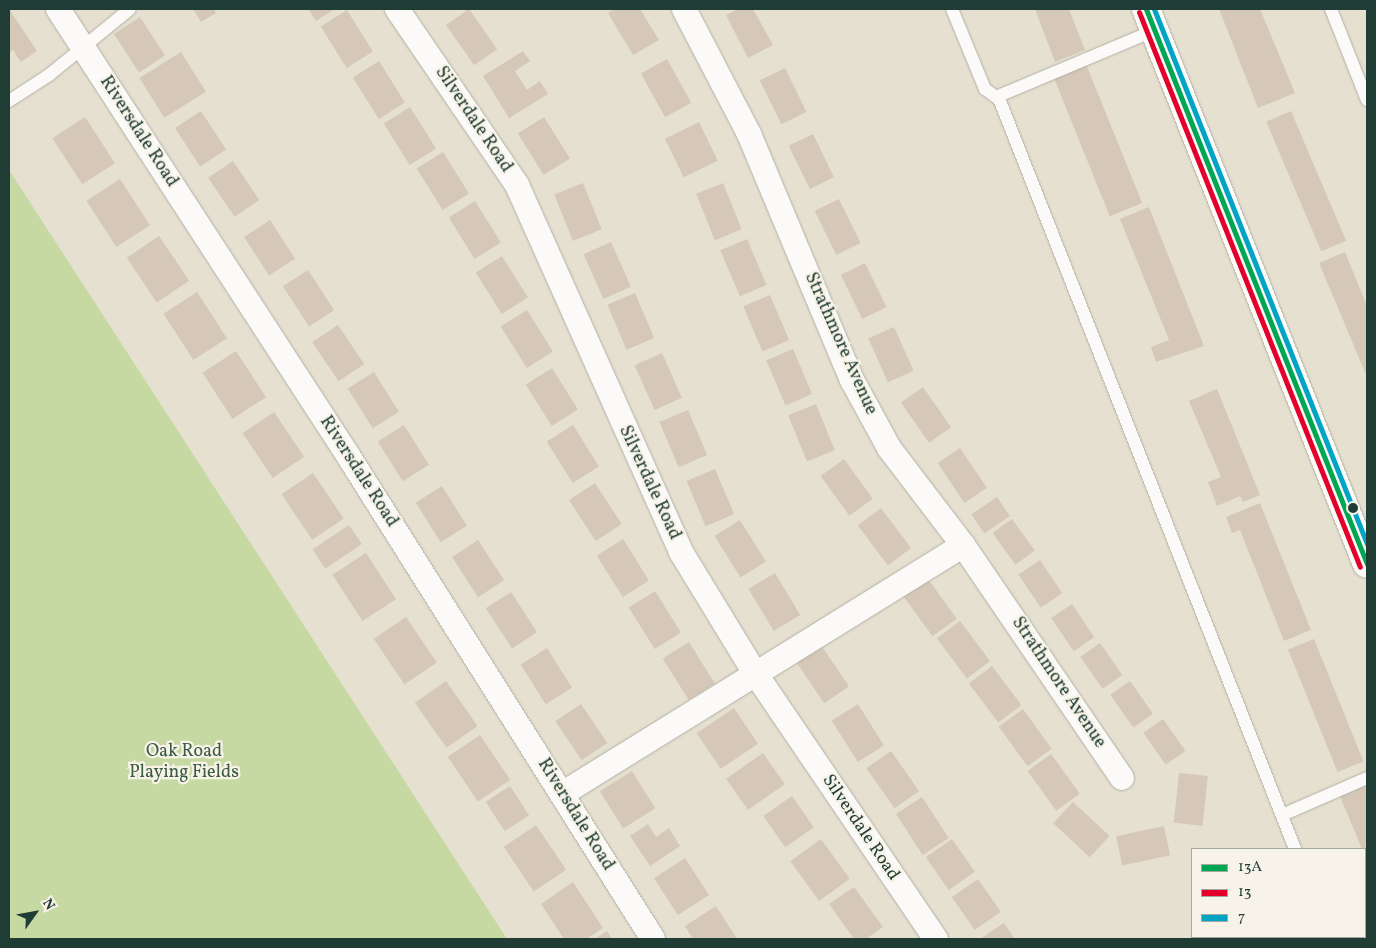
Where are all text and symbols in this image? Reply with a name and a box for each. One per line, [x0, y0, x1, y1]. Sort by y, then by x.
street label: Silverdale Road [430, 63, 516, 177]
street label: Riversdale Road [94, 72, 182, 192]
street label: Strathmore Avenue [799, 269, 881, 419]
street label: Riversdale Road [314, 412, 402, 532]
street label: Silverdale Road [613, 423, 685, 543]
unlabelled marker [1348, 503, 1358, 513]
street label: Strathmore Avenue [1006, 613, 1110, 753]
park label: Oak Road Playing Fields [129, 742, 239, 784]
street label: Riversdale Road [532, 755, 618, 875]
street label: Silverdale Road [817, 771, 903, 885]
legend [1191, 848, 1366, 938]
text: 13A [1238, 857, 1262, 878]
text: 13 [1238, 882, 1252, 903]
north arrow [10, 888, 60, 938]
text: N [37, 895, 59, 914]
text: 7 [1238, 907, 1245, 928]

